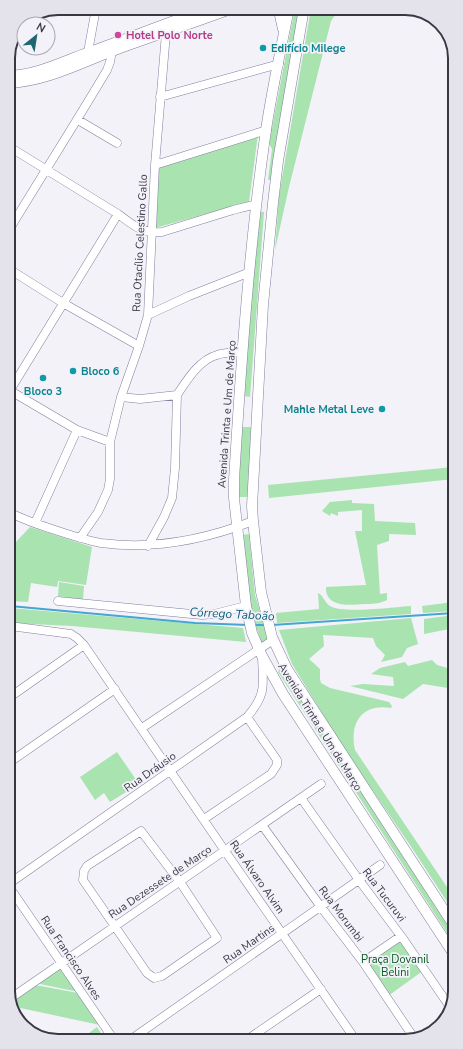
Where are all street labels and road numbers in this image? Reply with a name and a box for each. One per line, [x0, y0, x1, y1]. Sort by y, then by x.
street label: Rua Otacílio Celestino Gallo [129, 174, 151, 312]
street label: Avenida Trinta e Um de Março [214, 340, 240, 488]
street label: Avenida Trinta e Um de Março [274, 660, 366, 794]
street label: Rua Dráusio [121, 749, 179, 795]
street label: Rua Álvaro Alvim [226, 837, 289, 917]
street label: Rua Dezessete de Março [106, 842, 214, 922]
street label: Rua Tucuruvi [359, 865, 409, 925]
street label: Rua Morumbi [315, 883, 367, 945]
street label: Rua Francisco Alves [37, 913, 105, 1003]
street label: Rua Martins [220, 921, 278, 967]

